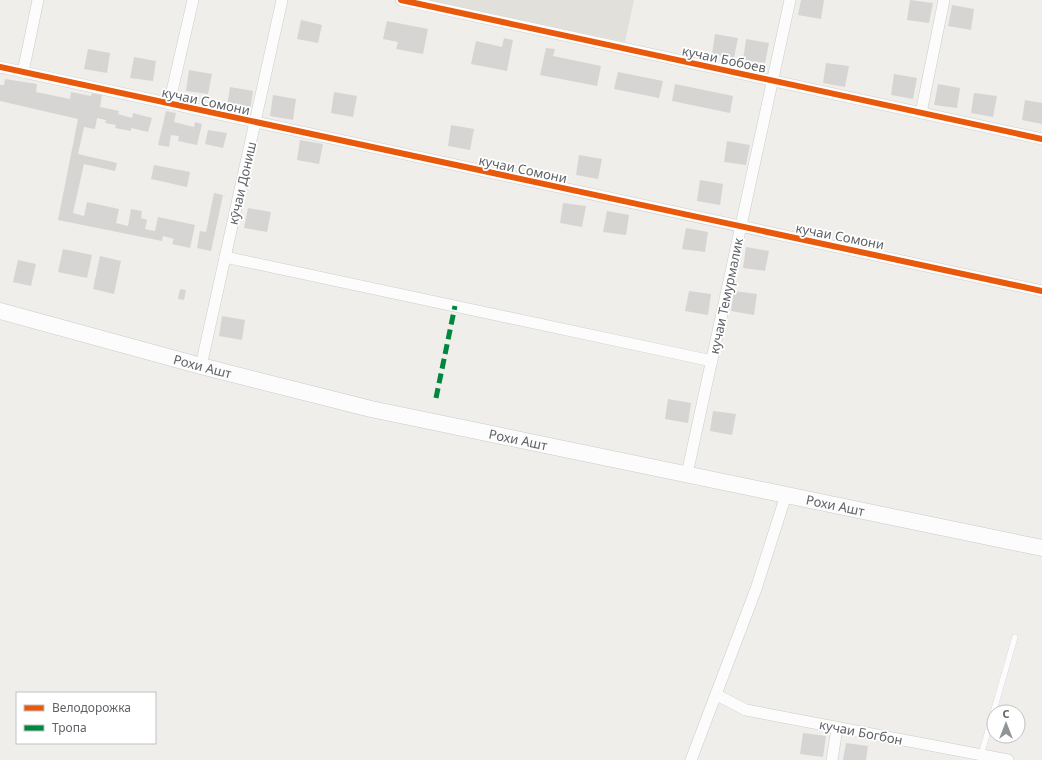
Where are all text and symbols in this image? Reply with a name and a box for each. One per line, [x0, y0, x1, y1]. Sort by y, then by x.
street label: кучаи Бобоев [680, 41, 768, 77]
street label: кучаи Сомони [160, 83, 252, 119]
street label: кӯчаи Дониш [224, 140, 260, 226]
street label: кучаи Сомони [477, 151, 569, 187]
street label: кучаи Сомони [794, 219, 886, 253]
street label: кучаи Темурмалик [705, 236, 747, 356]
street label: Рохи Ашт [172, 350, 234, 382]
street label: Рохи Ашт [487, 425, 549, 454]
street label: Рохи Ашт [805, 490, 866, 520]
legend [16, 692, 156, 744]
text: Велодорожка [52, 699, 131, 716]
north arrow [986, 704, 1026, 744]
text: С [1002, 706, 1010, 721]
street label: кучаи Богбон [818, 715, 904, 749]
text: Тропа [52, 719, 87, 736]

